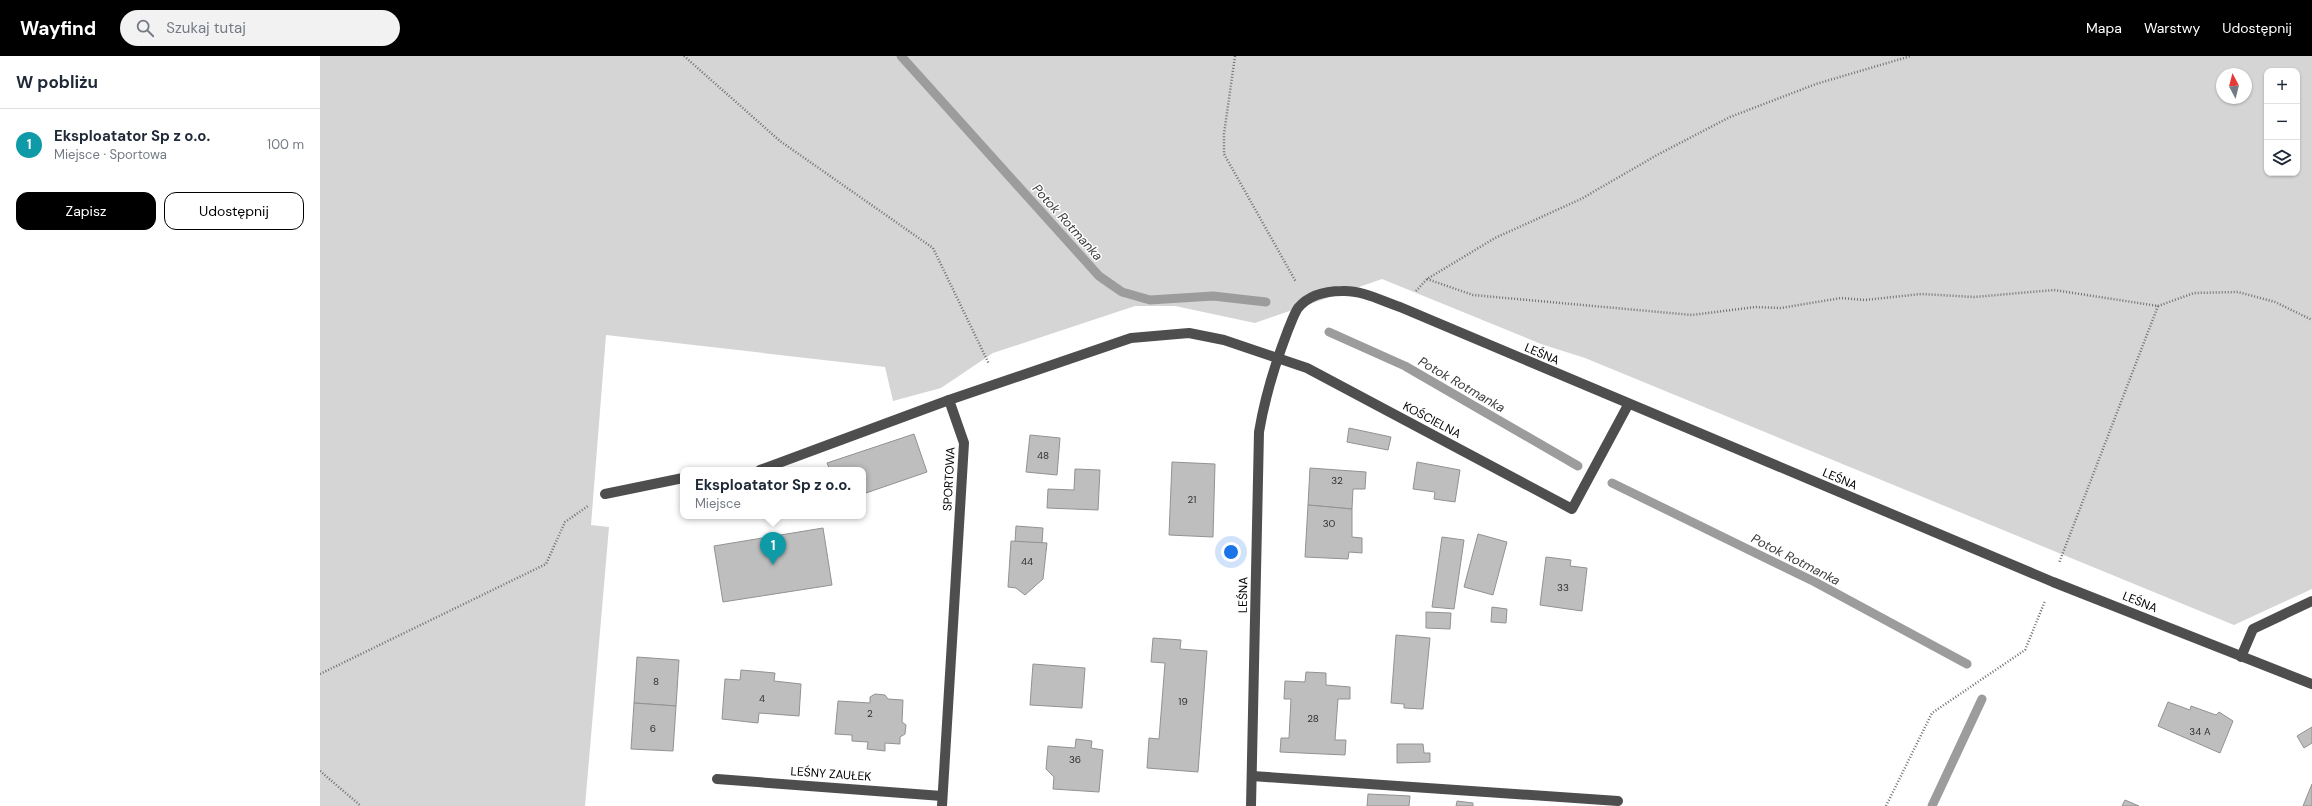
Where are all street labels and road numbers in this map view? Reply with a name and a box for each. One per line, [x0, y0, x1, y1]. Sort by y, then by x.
street label: LEŚNA [1522, 340, 1562, 368]
street label: KOŚCIELNA [1400, 398, 1464, 442]
street label: SPORTOWA [939, 446, 959, 512]
street label: LEŚNA [1820, 465, 1860, 493]
street label: LEŚNA [1235, 577, 1251, 613]
street label: LEŚNA [2120, 588, 2160, 616]
street label: LEŚNY ZAUŁEK [790, 763, 872, 785]

